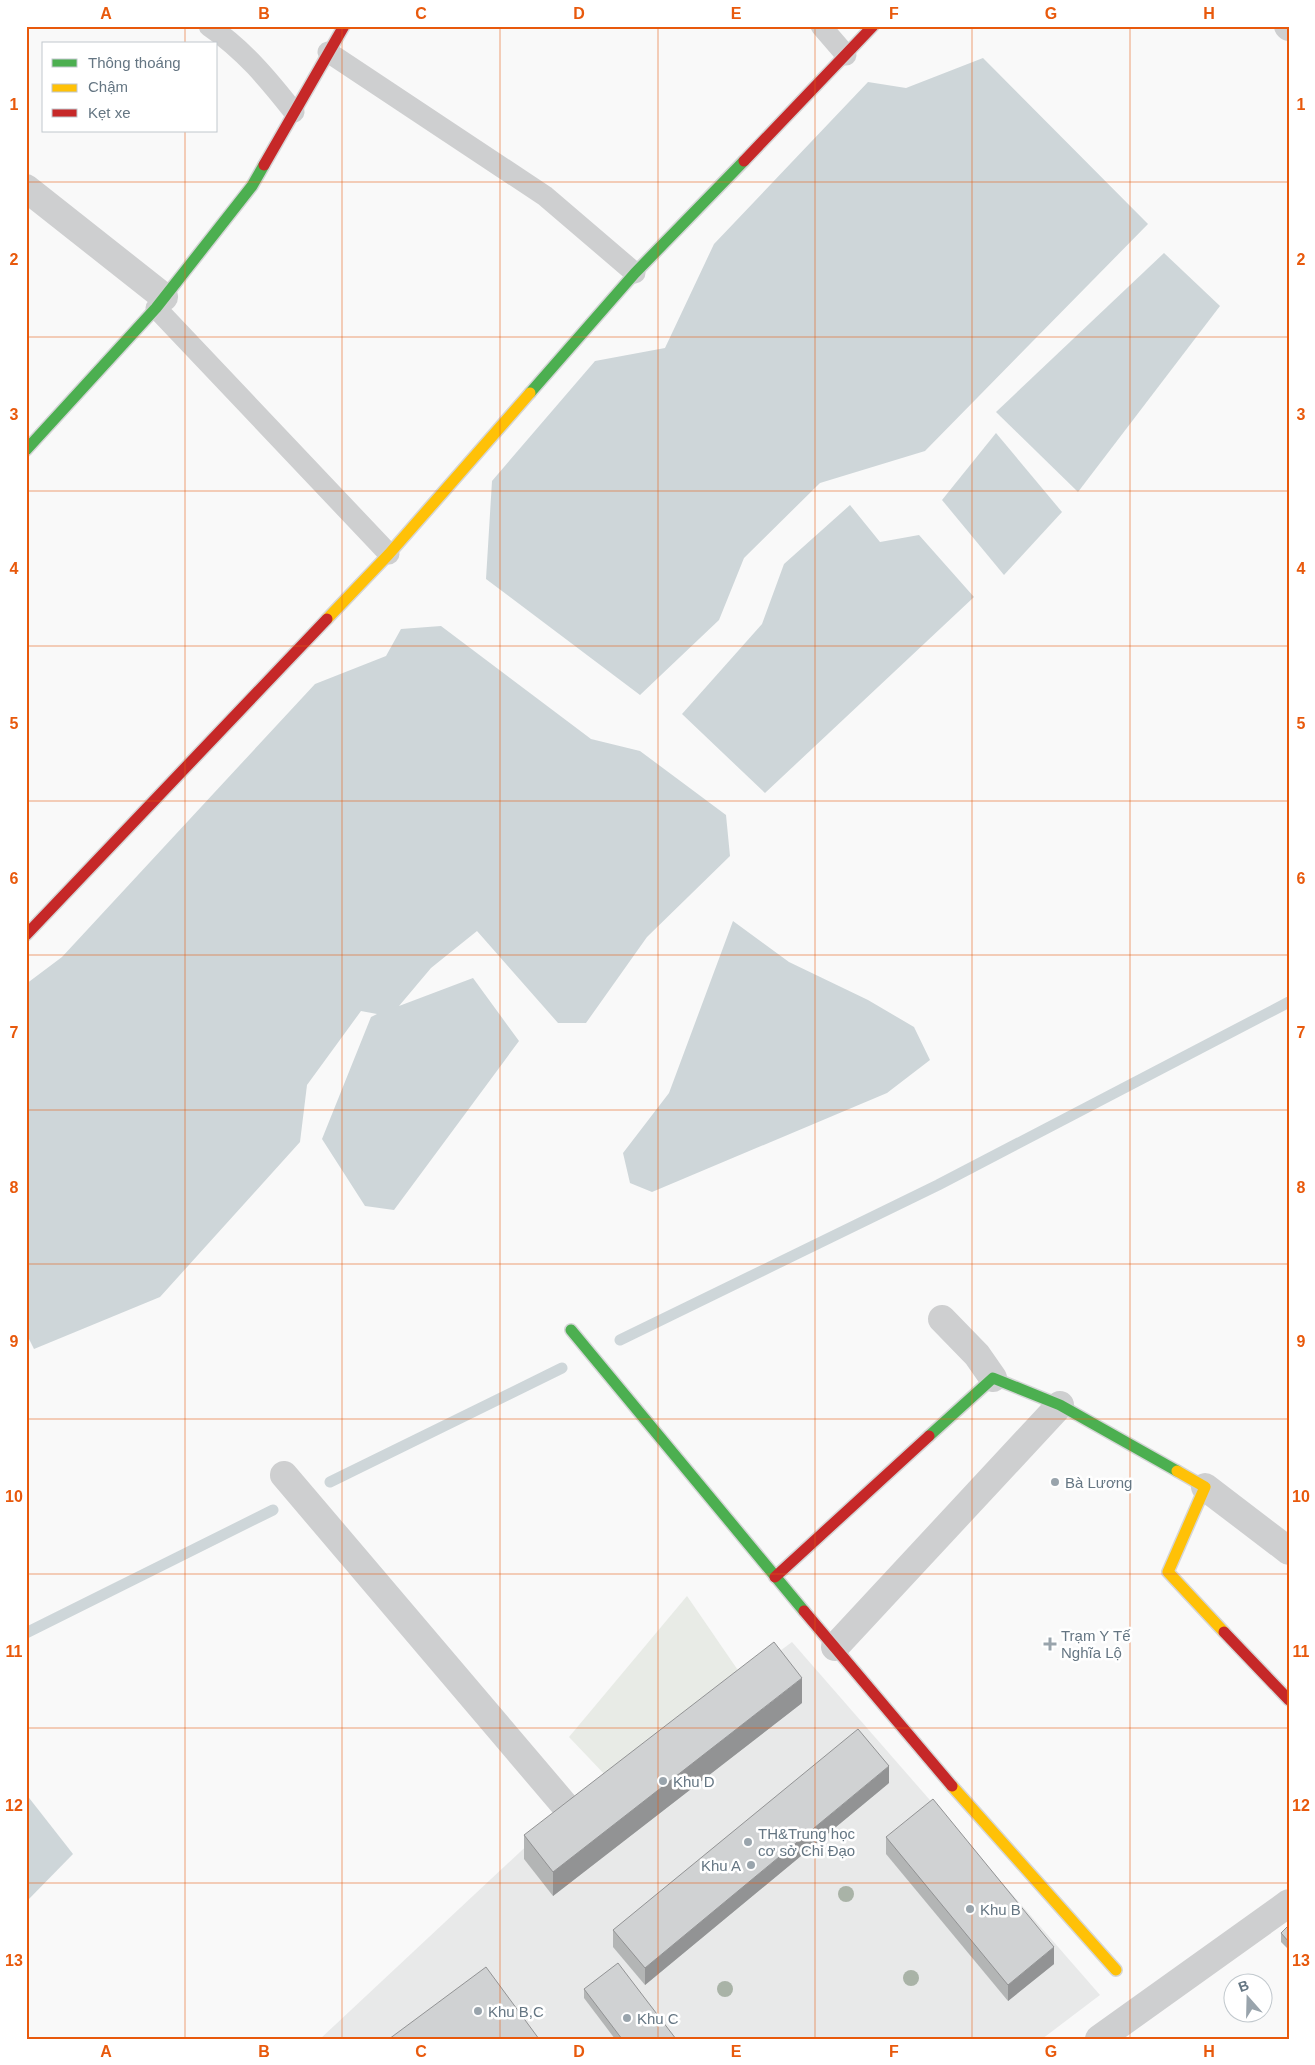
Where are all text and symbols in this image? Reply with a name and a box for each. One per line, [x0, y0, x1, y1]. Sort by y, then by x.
text: A [100, 5, 112, 22]
text: B [258, 5, 270, 22]
text: C [415, 5, 427, 22]
text: D [573, 5, 585, 22]
text: E [731, 5, 742, 22]
text: F [889, 5, 899, 22]
text: G [1045, 5, 1057, 22]
text: H [1203, 5, 1215, 22]
legend [42, 42, 218, 132]
text: Thông thoáng [88, 54, 181, 71]
text: Chậm [88, 78, 128, 95]
text: 1 [10, 96, 19, 113]
text: 1 [1297, 96, 1306, 113]
text: Kẹt xe [88, 104, 131, 121]
text: 2 [10, 251, 19, 268]
text: 2 [1297, 251, 1306, 268]
text: 3 [10, 406, 19, 423]
text: 3 [1297, 406, 1306, 423]
text: 4 [10, 560, 19, 577]
text: 4 [1297, 560, 1306, 577]
text: 5 [10, 715, 19, 732]
text: 5 [1297, 715, 1306, 732]
text: 6 [10, 870, 19, 887]
text: 6 [1297, 870, 1306, 887]
text: 7 [10, 1024, 19, 1041]
text: 7 [1297, 1024, 1306, 1041]
text: 8 [10, 1179, 19, 1196]
text: 8 [1297, 1179, 1306, 1196]
text: 9 [10, 1333, 19, 1350]
text: 9 [1297, 1333, 1306, 1350]
place label: Bà Lương [1065, 1474, 1132, 1491]
marker: Bà Lương [1049, 1476, 1061, 1488]
text: 10 [5, 1488, 23, 1505]
text: 10 [1292, 1488, 1310, 1505]
place label: Trạm Y Tế Nghĩa Lộ [1061, 1627, 1131, 1661]
marker: Trạm Y Tế Nghĩa Lộ [1043, 1637, 1057, 1651]
text: 11 [6, 1643, 23, 1660]
text: 11 [1293, 1643, 1310, 1660]
place label: Khu D [673, 1773, 715, 1790]
marker: Khu D [657, 1775, 669, 1787]
text: 12 [5, 1797, 23, 1814]
text: 12 [1292, 1797, 1310, 1814]
place label: TH&Trung học cơ sở Chỉ Đạo [758, 1825, 855, 1859]
marker: TH&Trung học cơ sở Chỉ Đạo [742, 1836, 754, 1848]
place label: Khu A [701, 1857, 741, 1874]
marker: Khu A [745, 1859, 757, 1871]
place label: Khu B [980, 1901, 1021, 1918]
marker: Khu B [964, 1903, 976, 1915]
text: 13 [5, 1952, 23, 1969]
text: 13 [1292, 1952, 1310, 1969]
north arrow [1222, 1972, 1272, 2022]
text: B [1236, 1977, 1251, 1995]
place label: Khu B,C [488, 2003, 544, 2020]
marker: Khu B,C [472, 2005, 484, 2017]
place label: Khu C [637, 2010, 679, 2027]
marker: Khu C [621, 2012, 633, 2024]
text: A [100, 2043, 112, 2060]
text: B [258, 2043, 270, 2060]
text: C [415, 2043, 427, 2060]
text: D [573, 2043, 585, 2060]
text: E [731, 2043, 742, 2060]
text: F [889, 2043, 899, 2060]
text: G [1045, 2043, 1057, 2060]
text: H [1203, 2043, 1215, 2060]

